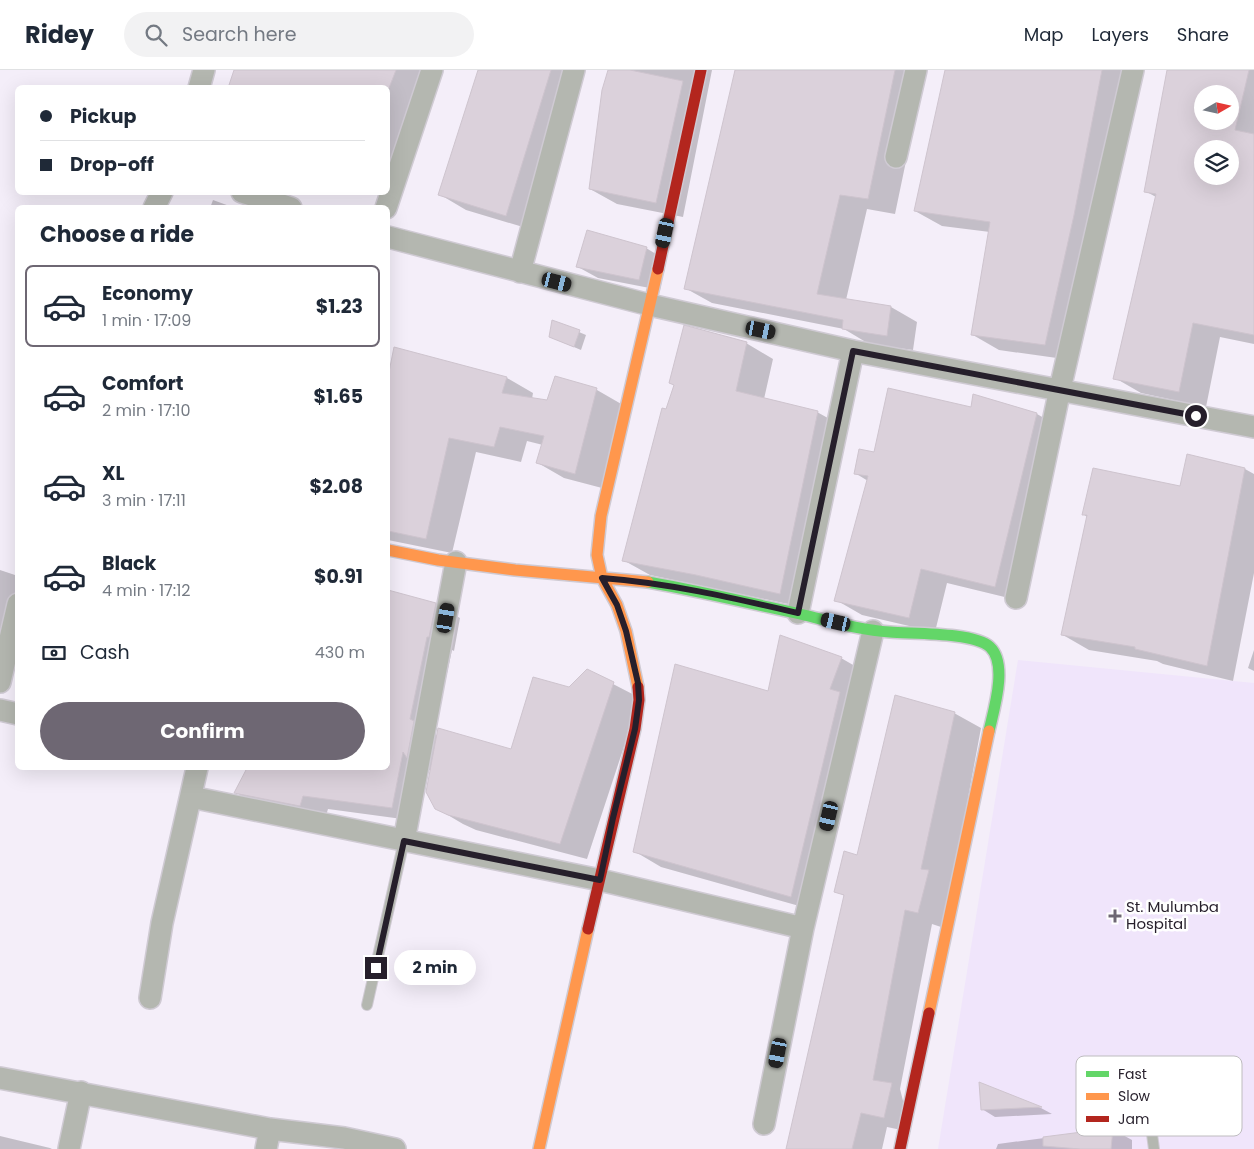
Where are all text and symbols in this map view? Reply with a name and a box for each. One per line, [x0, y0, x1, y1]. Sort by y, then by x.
search box [124, 12, 474, 57]
text: Ridey [25, 18, 94, 51]
icon: search [142, 21, 170, 49]
text: Search here [182, 21, 296, 48]
text: Map [1024, 22, 1064, 47]
text: Layers [1092, 22, 1149, 47]
text: Share [1177, 22, 1229, 47]
north arrow [1194, 85, 1239, 130]
map controls [1194, 85, 1239, 185]
text: Pickup [70, 103, 136, 130]
button: layers [1194, 140, 1239, 185]
text: Drop-off [70, 151, 154, 178]
car [654, 217, 675, 249]
text: Choose a ride [40, 219, 194, 250]
car [540, 271, 573, 293]
text: Economy [102, 280, 193, 307]
icon: car [42, 284, 87, 329]
text: $1.23 [316, 293, 363, 320]
text: 1 min · 17:09 [102, 309, 191, 332]
car [744, 320, 777, 340]
text: Comfort [102, 370, 184, 397]
icon: car [42, 374, 87, 419]
text: $1.65 [314, 383, 363, 410]
text: 2 min · 17:10 [102, 399, 191, 422]
route start [1185, 405, 1207, 427]
text: XL [102, 460, 125, 487]
icon: car [42, 464, 87, 509]
text: $2.08 [310, 473, 363, 500]
text: 3 min · 17:11 [102, 489, 186, 512]
text: Black [102, 550, 156, 577]
icon: car [42, 554, 87, 599]
text: $0.91 [314, 563, 363, 590]
text: 4 min · 17:12 [102, 579, 191, 602]
car [436, 602, 455, 634]
car [819, 611, 852, 633]
icon: cash [40, 639, 68, 667]
text: Cash [80, 639, 130, 666]
text: 430 m [315, 641, 365, 664]
button: Confirm [40, 702, 365, 760]
car [818, 800, 839, 832]
place label: St. Mulumba Hospital [1126, 896, 1219, 934]
marker: St. Mulumba Hospital [1108, 909, 1122, 923]
callout: 2 min [394, 950, 476, 986]
text: 2 min [413, 956, 457, 979]
route end [365, 957, 387, 979]
car [767, 1037, 788, 1069]
legend [1076, 1056, 1242, 1136]
text: Fast [1118, 1064, 1147, 1084]
text: Slow [1118, 1086, 1151, 1106]
text: Jam [1118, 1109, 1149, 1129]

